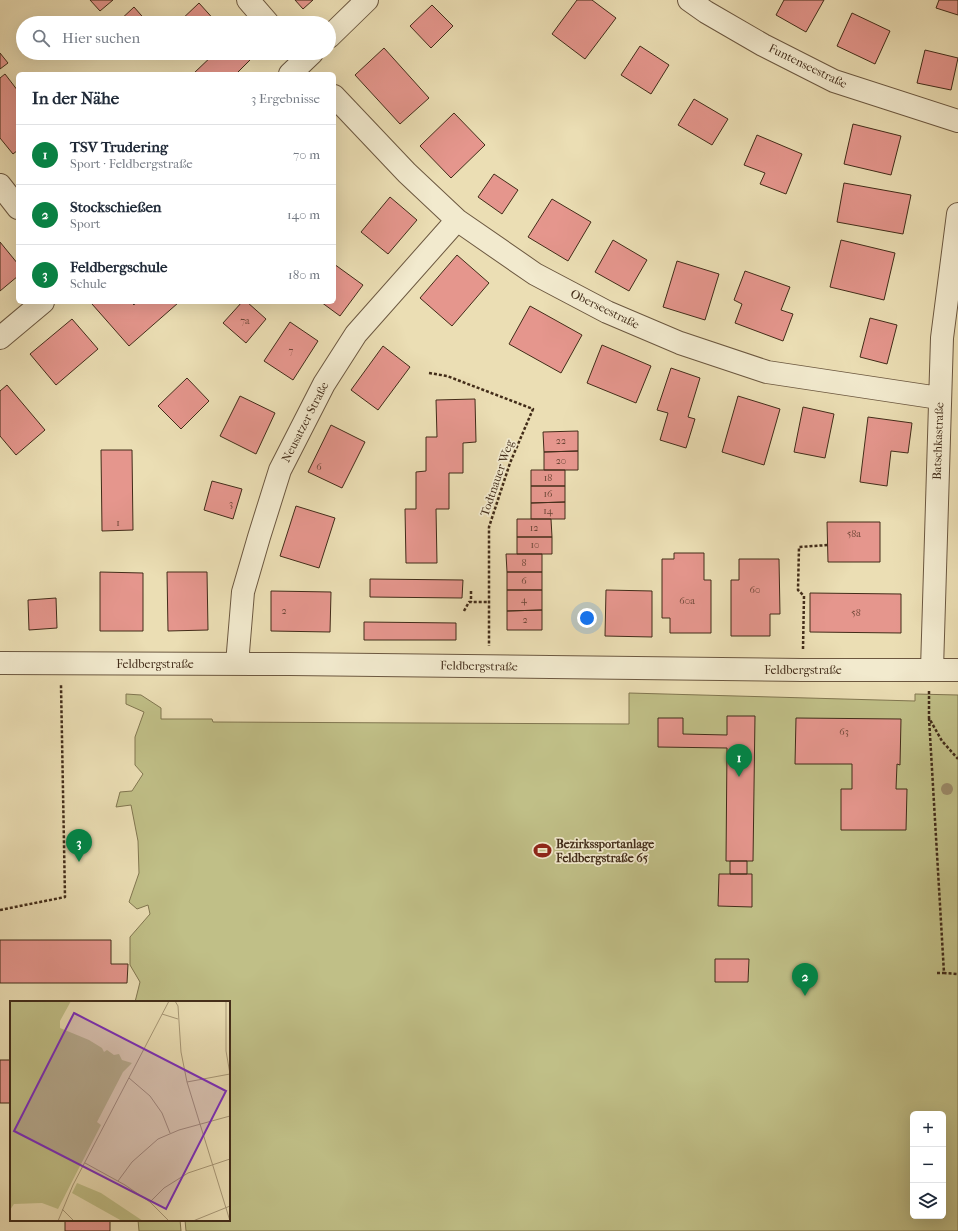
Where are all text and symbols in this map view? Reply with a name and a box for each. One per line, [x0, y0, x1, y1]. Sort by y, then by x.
search box [16, 16, 336, 60]
icon: search [30, 27, 52, 49]
text: Hier suchen [62, 29, 140, 47]
street label: Funtenseestraße [767, 41, 850, 91]
text: In der Nähe [32, 88, 119, 108]
text: 3 Ergebnisse [251, 91, 320, 106]
text: TSV Trudering [70, 138, 168, 156]
text: 1 [43, 147, 47, 162]
text: 70 m [293, 147, 320, 162]
text: Sport · Feldbergstraße [70, 156, 193, 171]
text: Stockschießen [70, 198, 162, 216]
text: 2 [42, 207, 48, 222]
text: 140 m [287, 207, 320, 222]
text: Sport [70, 216, 101, 231]
text: Feldbergschule [70, 258, 167, 276]
text: 3 [42, 267, 48, 282]
text: 180 m [288, 267, 320, 282]
text: Schule [70, 276, 107, 291]
street label: Oberseestraße [568, 286, 642, 332]
house number: 7a [240, 315, 250, 327]
house number: 7 [289, 345, 294, 357]
street label: Neusatzer Straße [279, 379, 331, 465]
street label: Batschkastraße [930, 402, 946, 480]
house number: 22 [556, 435, 566, 447]
street label: Todtnauer Weg [477, 437, 517, 518]
house number: 20 [556, 455, 566, 467]
house number: 6 [316, 461, 322, 473]
house number: 18 [544, 472, 552, 484]
house number: 16 [544, 488, 553, 500]
house number: 3 [229, 498, 233, 510]
house number: 14 [543, 505, 554, 517]
house number: 1 [116, 517, 120, 529]
house number: 12 [530, 522, 538, 534]
house number: 58a [847, 528, 861, 540]
house number: 10 [530, 539, 540, 551]
house number: 8 [521, 557, 527, 569]
house number: 6 [521, 575, 527, 587]
house number: 60 [750, 584, 760, 596]
house number: 4 [521, 594, 528, 606]
house number: 60a [679, 595, 695, 607]
house number: 2 [281, 605, 287, 617]
house number: 58 [851, 607, 861, 619]
your location [577, 608, 597, 628]
house number: 2 [522, 614, 528, 626]
street label: Feldbergstraße [116, 657, 194, 671]
street label: Feldbergstraße [440, 658, 518, 674]
street label: Feldbergstraße [764, 663, 842, 677]
house number: 63 [839, 726, 849, 738]
pin: 1 [726, 744, 752, 777]
pin: 3 [66, 829, 92, 862]
place label: Bezirkssportanlage Feldbergstraße 65 [555, 837, 654, 866]
sports icon: Bezirkssportanlage Feldbergstraße 65 [533, 841, 553, 861]
pin: 2 [792, 963, 818, 996]
inset map [10, 1001, 230, 1221]
map controls [910, 1111, 946, 1219]
button: + [910, 1111, 946, 1147]
button: − [910, 1147, 946, 1183]
button: layers [910, 1183, 946, 1219]

